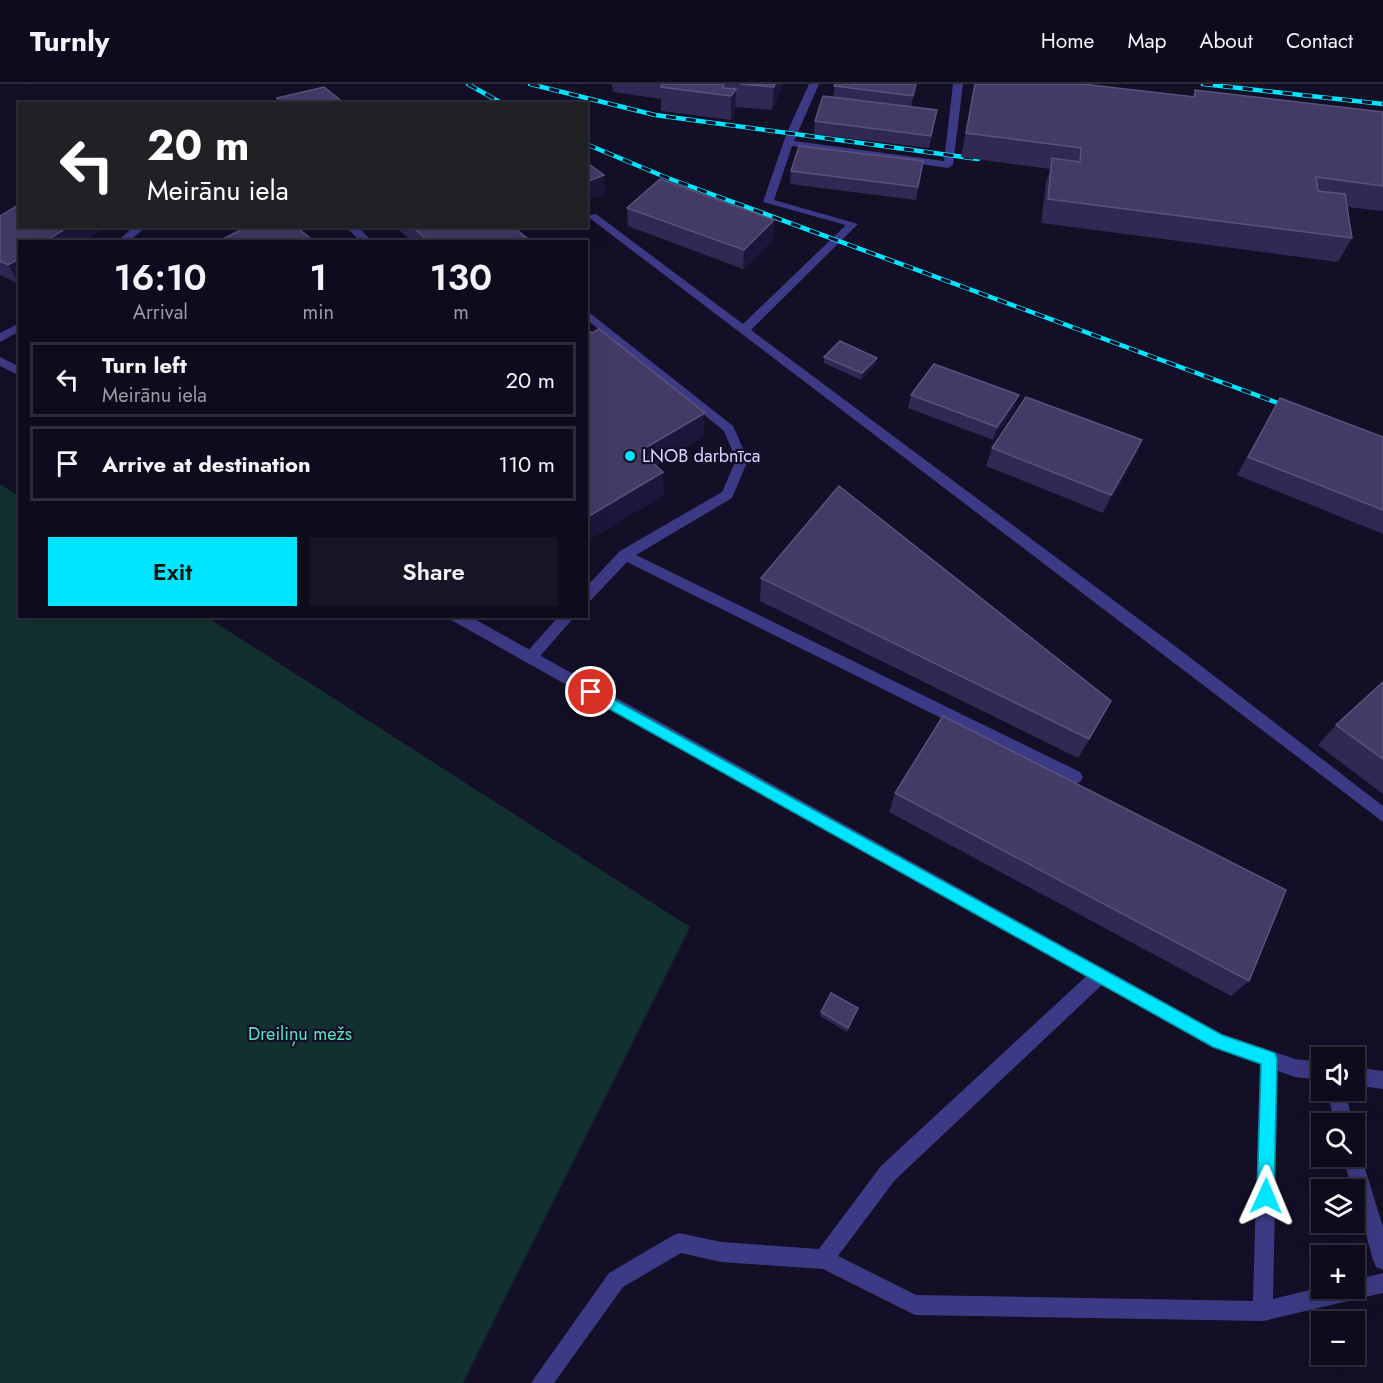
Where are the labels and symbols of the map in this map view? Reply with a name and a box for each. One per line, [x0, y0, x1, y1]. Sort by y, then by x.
place label: LNOB darbnīca [642, 443, 760, 469]
marker: LNOB darbnīca [623, 449, 637, 463]
pin [565, 666, 616, 717]
park label: Dreiliņu mežs [248, 1021, 352, 1047]
position arrow [1234, 1164, 1298, 1228]

